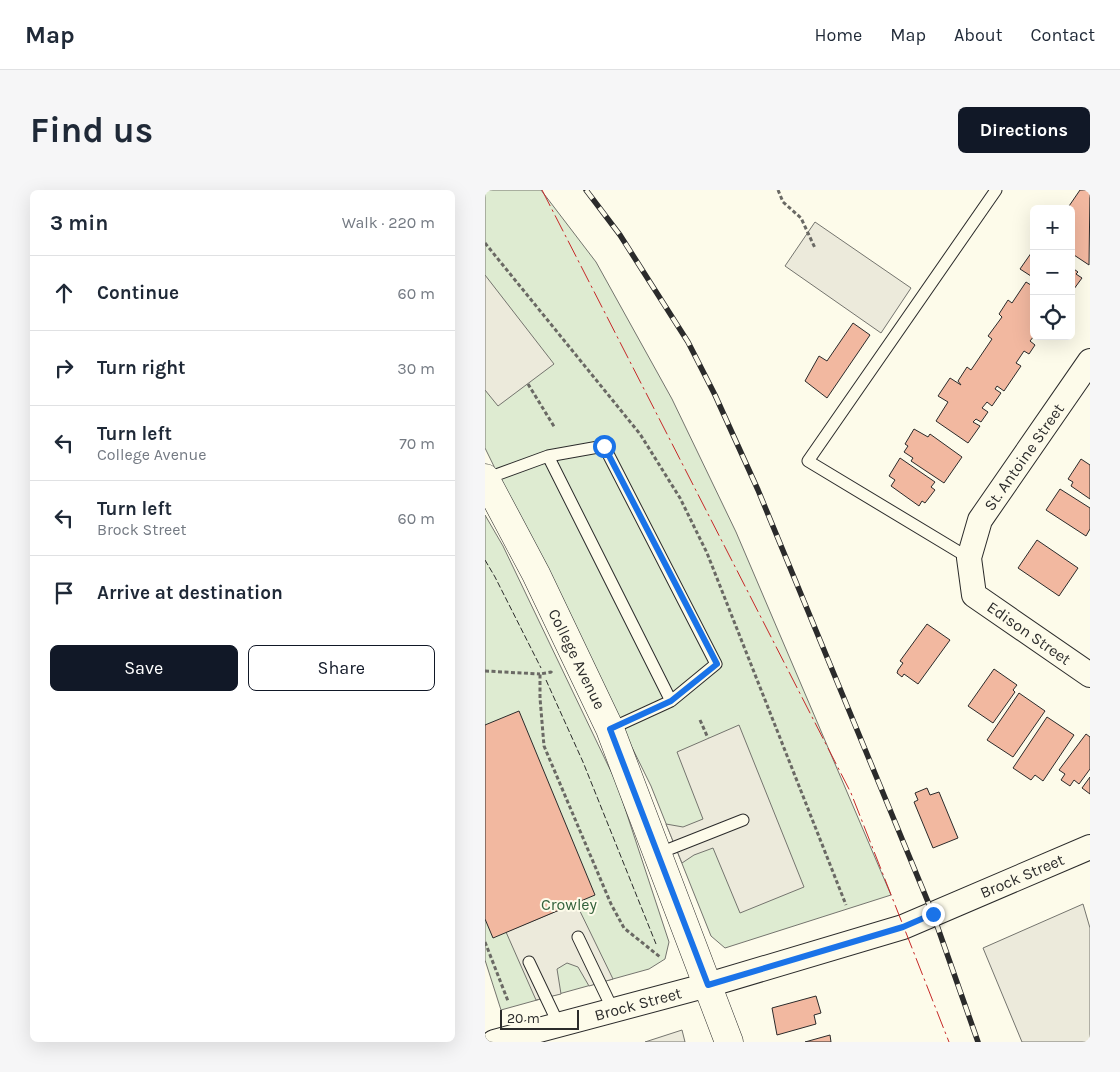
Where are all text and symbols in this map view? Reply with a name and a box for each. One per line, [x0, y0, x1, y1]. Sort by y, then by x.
text: Map [25, 21, 75, 49]
text: Home [814, 24, 862, 46]
text: Map [890, 24, 926, 46]
text: About [954, 24, 1003, 46]
text: Contact [1031, 24, 1095, 46]
button: Directions [958, 107, 1090, 153]
text: Find us [30, 110, 153, 151]
map controls [1030, 205, 1075, 340]
button: + [1030, 205, 1075, 250]
text: 3 min [50, 211, 108, 235]
text: Walk · 220 m [342, 213, 435, 232]
button: − [1030, 250, 1075, 295]
icon: ahead [50, 279, 78, 307]
text: Continue [97, 282, 179, 304]
text: 60 m [398, 284, 435, 303]
button: locate [1030, 295, 1075, 340]
icon: right [50, 354, 78, 382]
text: Turn right [97, 357, 186, 379]
text: 30 m [397, 359, 435, 378]
street label: St. Antoine Street [980, 400, 1068, 514]
text: Turn left [97, 423, 172, 445]
icon: left [50, 429, 78, 457]
text: 70 m [399, 434, 435, 453]
route start [593, 435, 616, 458]
text: College Avenue [97, 445, 206, 464]
text: Turn left [97, 498, 172, 520]
icon: left [50, 504, 78, 532]
text: 60 m [398, 509, 435, 528]
text: Brock Street [97, 520, 186, 539]
icon: arrive [50, 579, 78, 607]
text: Arrive at destination [97, 582, 283, 604]
street label: Edison Street [984, 597, 1074, 669]
street label: College Avenue [544, 606, 610, 712]
button: Save [50, 645, 238, 691]
button: Share [248, 645, 435, 691]
street label: Brock Street [977, 850, 1067, 902]
park label: Crowley [541, 895, 598, 914]
route end [922, 903, 945, 926]
street label: Brock Street [592, 983, 684, 1025]
scale bar [500, 1007, 579, 1030]
text: 20 m [507, 1010, 540, 1027]

